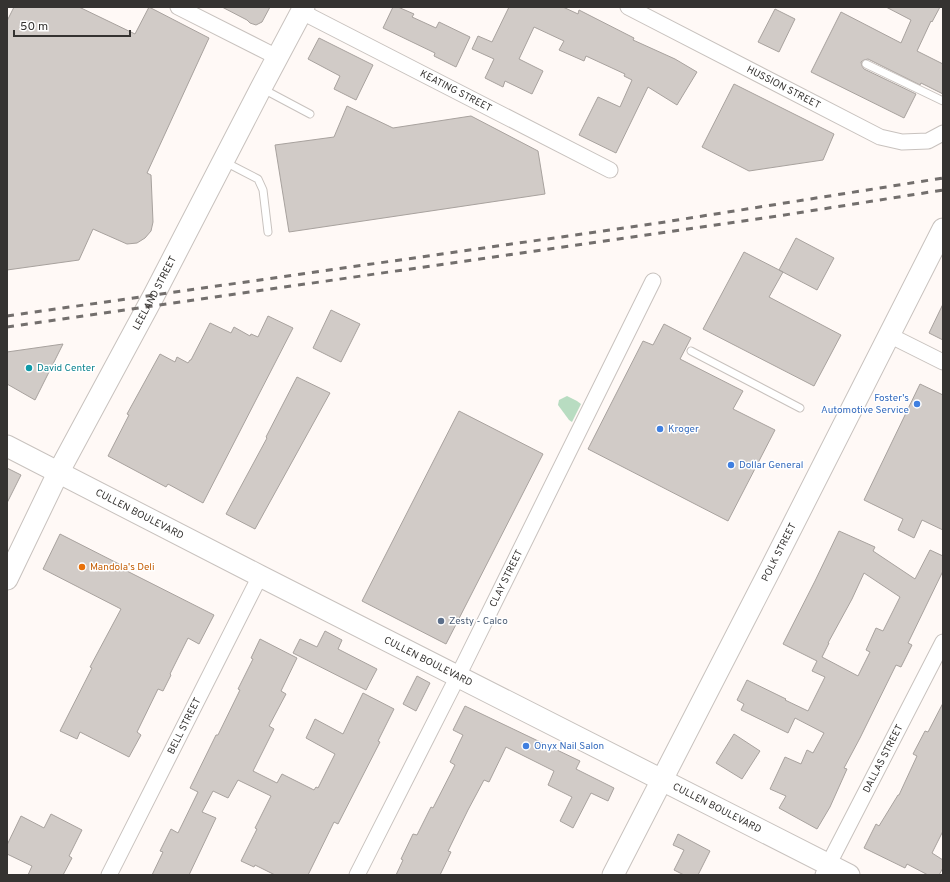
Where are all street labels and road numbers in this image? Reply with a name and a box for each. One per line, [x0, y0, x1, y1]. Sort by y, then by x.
street label: HUSSION STREET [744, 63, 823, 112]
street label: KEATING STREET [418, 67, 494, 115]
street label: LEELAND STREET [130, 254, 180, 332]
street label: CULLEN BOULEVARD [93, 486, 186, 542]
street label: POLK STREET [759, 520, 799, 584]
street label: CLAY STREET [487, 547, 526, 609]
street label: CULLEN BOULEVARD [382, 633, 475, 689]
street label: BELL STREET [165, 695, 204, 756]
street label: DALLAS STREET [860, 722, 906, 795]
street label: CULLEN BOULEVARD [670, 780, 764, 836]

